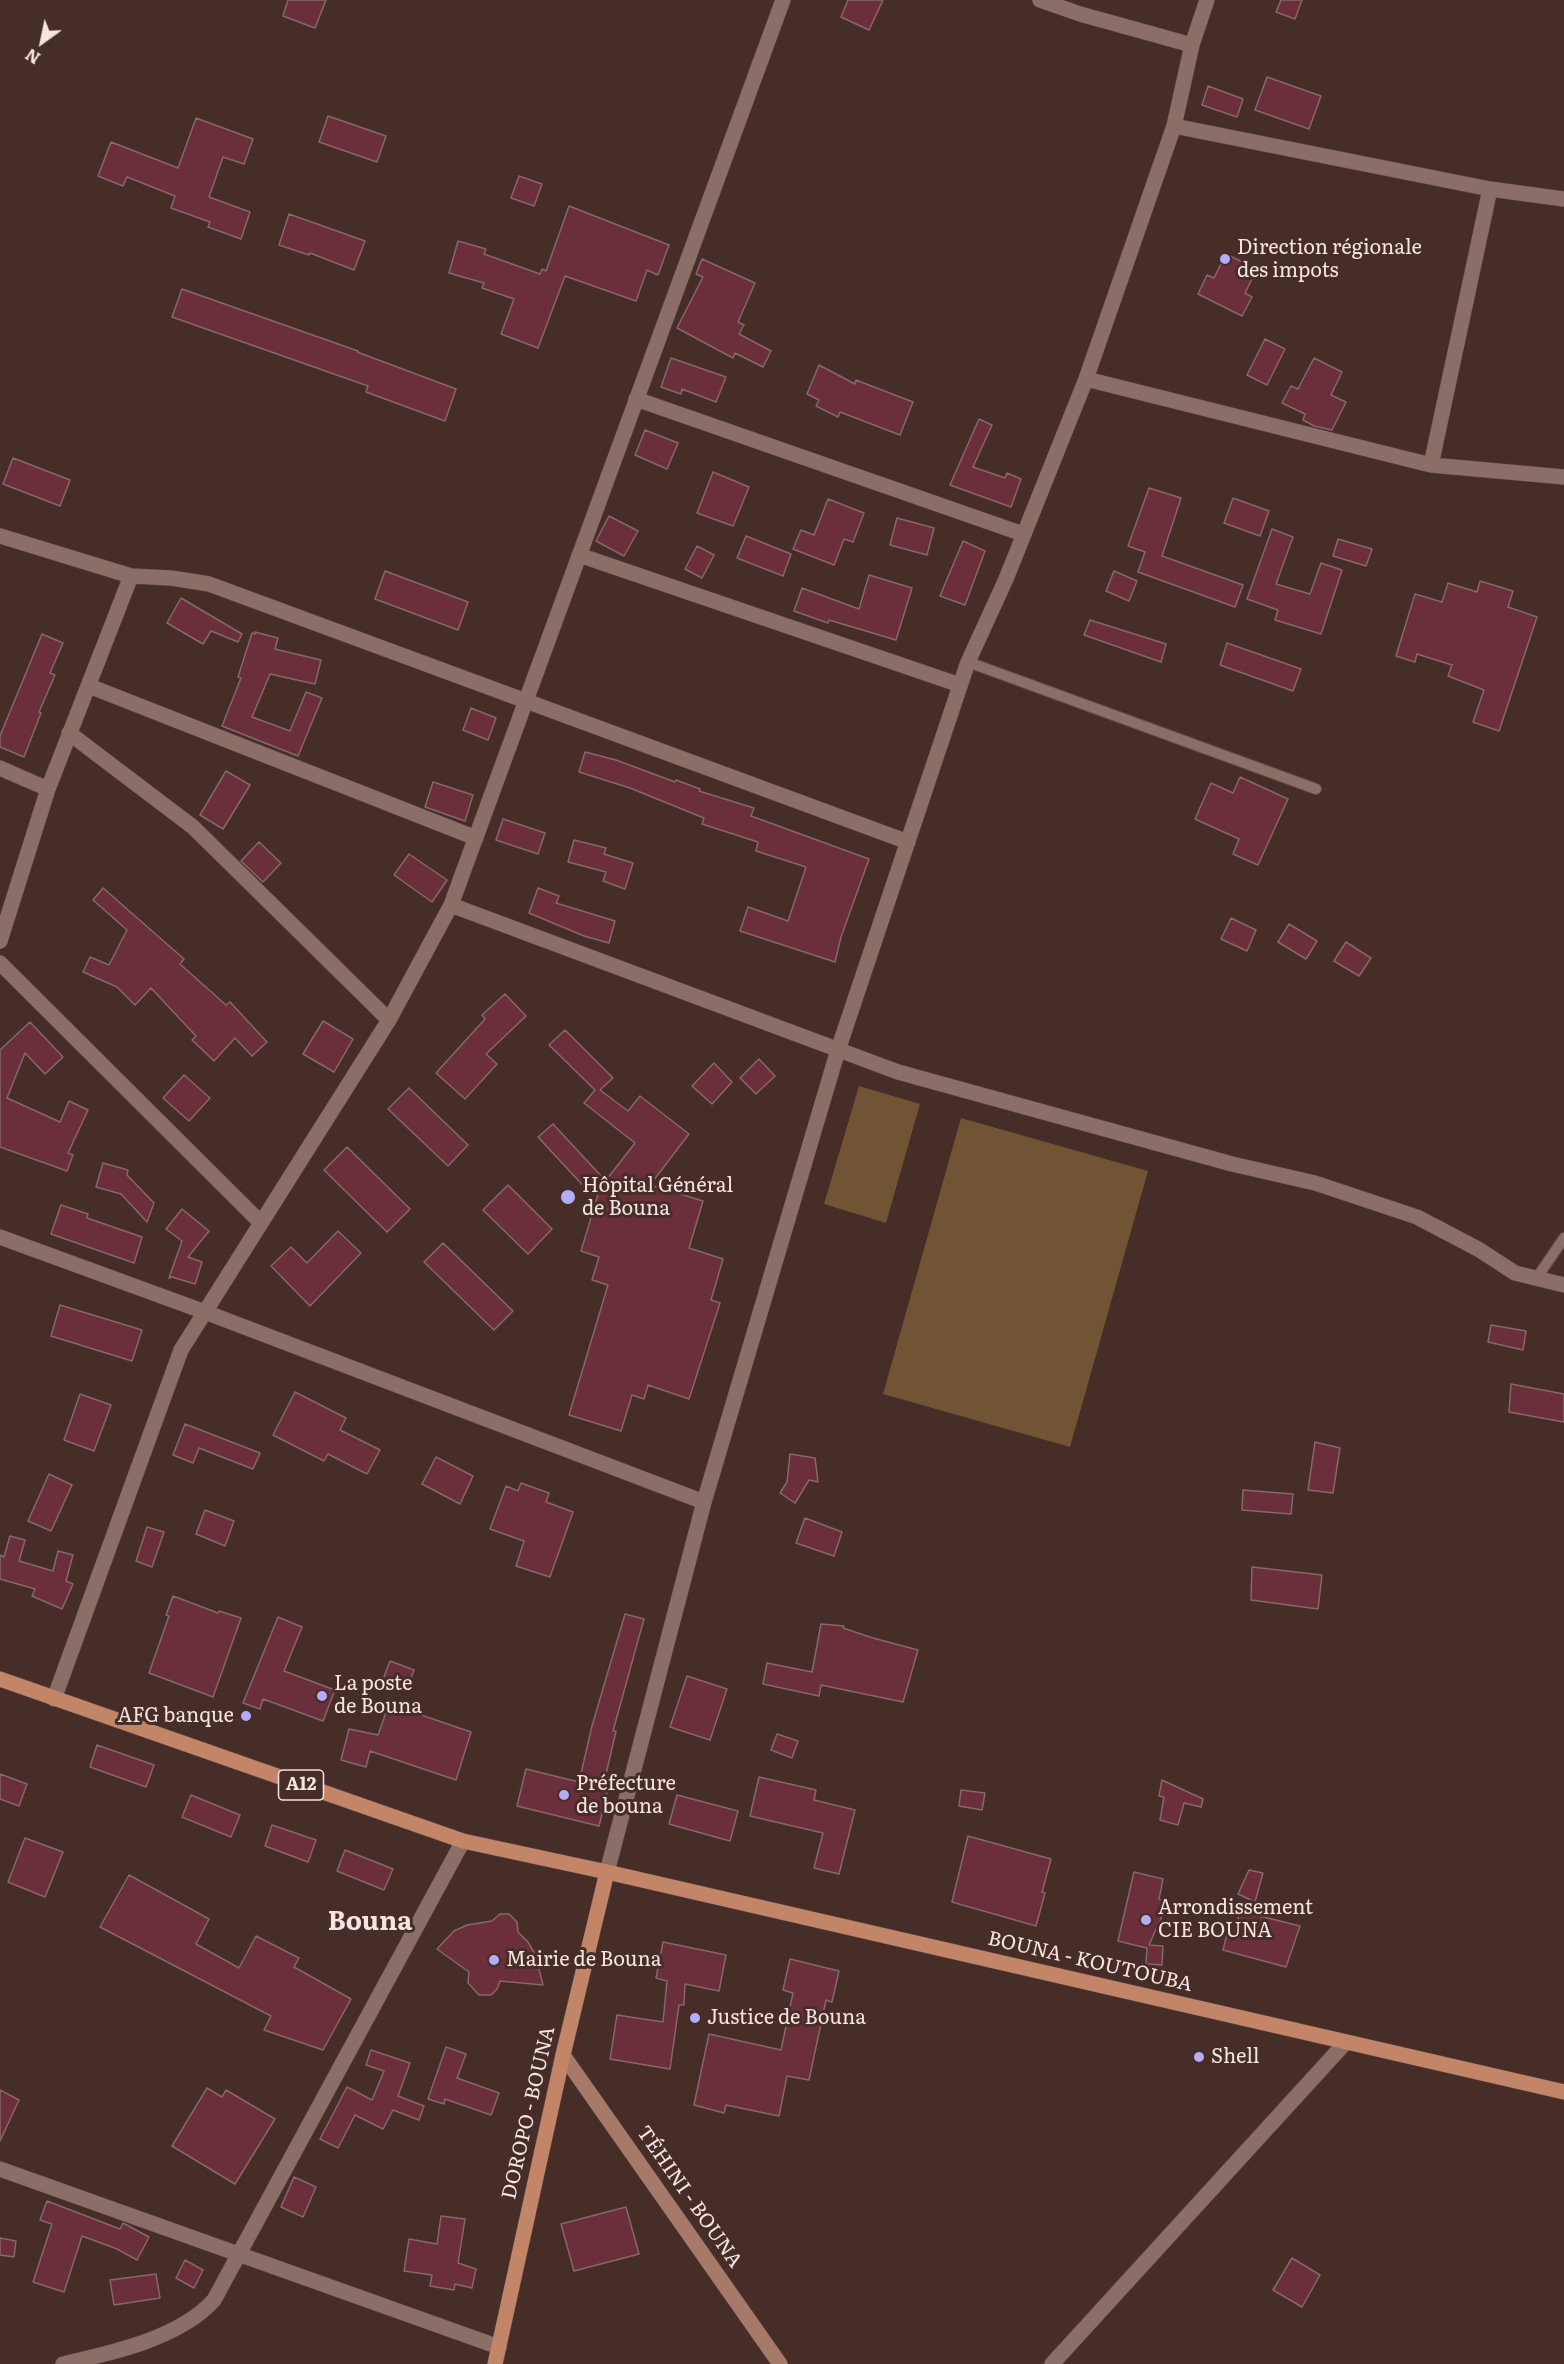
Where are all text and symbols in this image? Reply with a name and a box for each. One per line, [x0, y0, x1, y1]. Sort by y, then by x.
north arrow [12, 12, 72, 72]
text: N [20, 43, 44, 71]
place label: Direction régionale des impots [1237, 236, 1422, 283]
marker: Direction régionale des impots [1218, 252, 1232, 266]
place label: Hôpital Général de Bouna [582, 1174, 733, 1221]
marker: Hôpital Général de Bouna [559, 1188, 577, 1206]
place label: La poste de Bouna [334, 1672, 422, 1719]
marker: La poste de Bouna [315, 1689, 329, 1703]
place label: AFG banque [117, 1704, 234, 1728]
marker: AFG banque [239, 1709, 253, 1723]
road number: A12 [278, 1770, 324, 1800]
place label: Préfecture de bouna [576, 1772, 676, 1819]
marker: Préfecture de bouna [557, 1788, 571, 1802]
place label: Arrondissement CIE BOUNA [1158, 1896, 1313, 1943]
district label: Bouna [328, 1906, 412, 1938]
marker: Arrondissement CIE BOUNA [1139, 1913, 1153, 1927]
street label: BOUNA - KOUTOUBA [985, 1927, 1195, 1997]
place label: Mairie de Bouna [506, 1948, 662, 1972]
marker: Mairie de Bouna [487, 1953, 501, 1967]
place label: Justice de Bouna [707, 2006, 866, 2030]
marker: Justice de Bouna [688, 2011, 702, 2025]
street label: DOROPO - BOUNA [497, 2024, 561, 2202]
place label: Shell [1211, 2045, 1260, 2069]
marker: Shell [1192, 2050, 1206, 2064]
street label: TÉHINI - BOUNA [631, 2122, 747, 2272]

